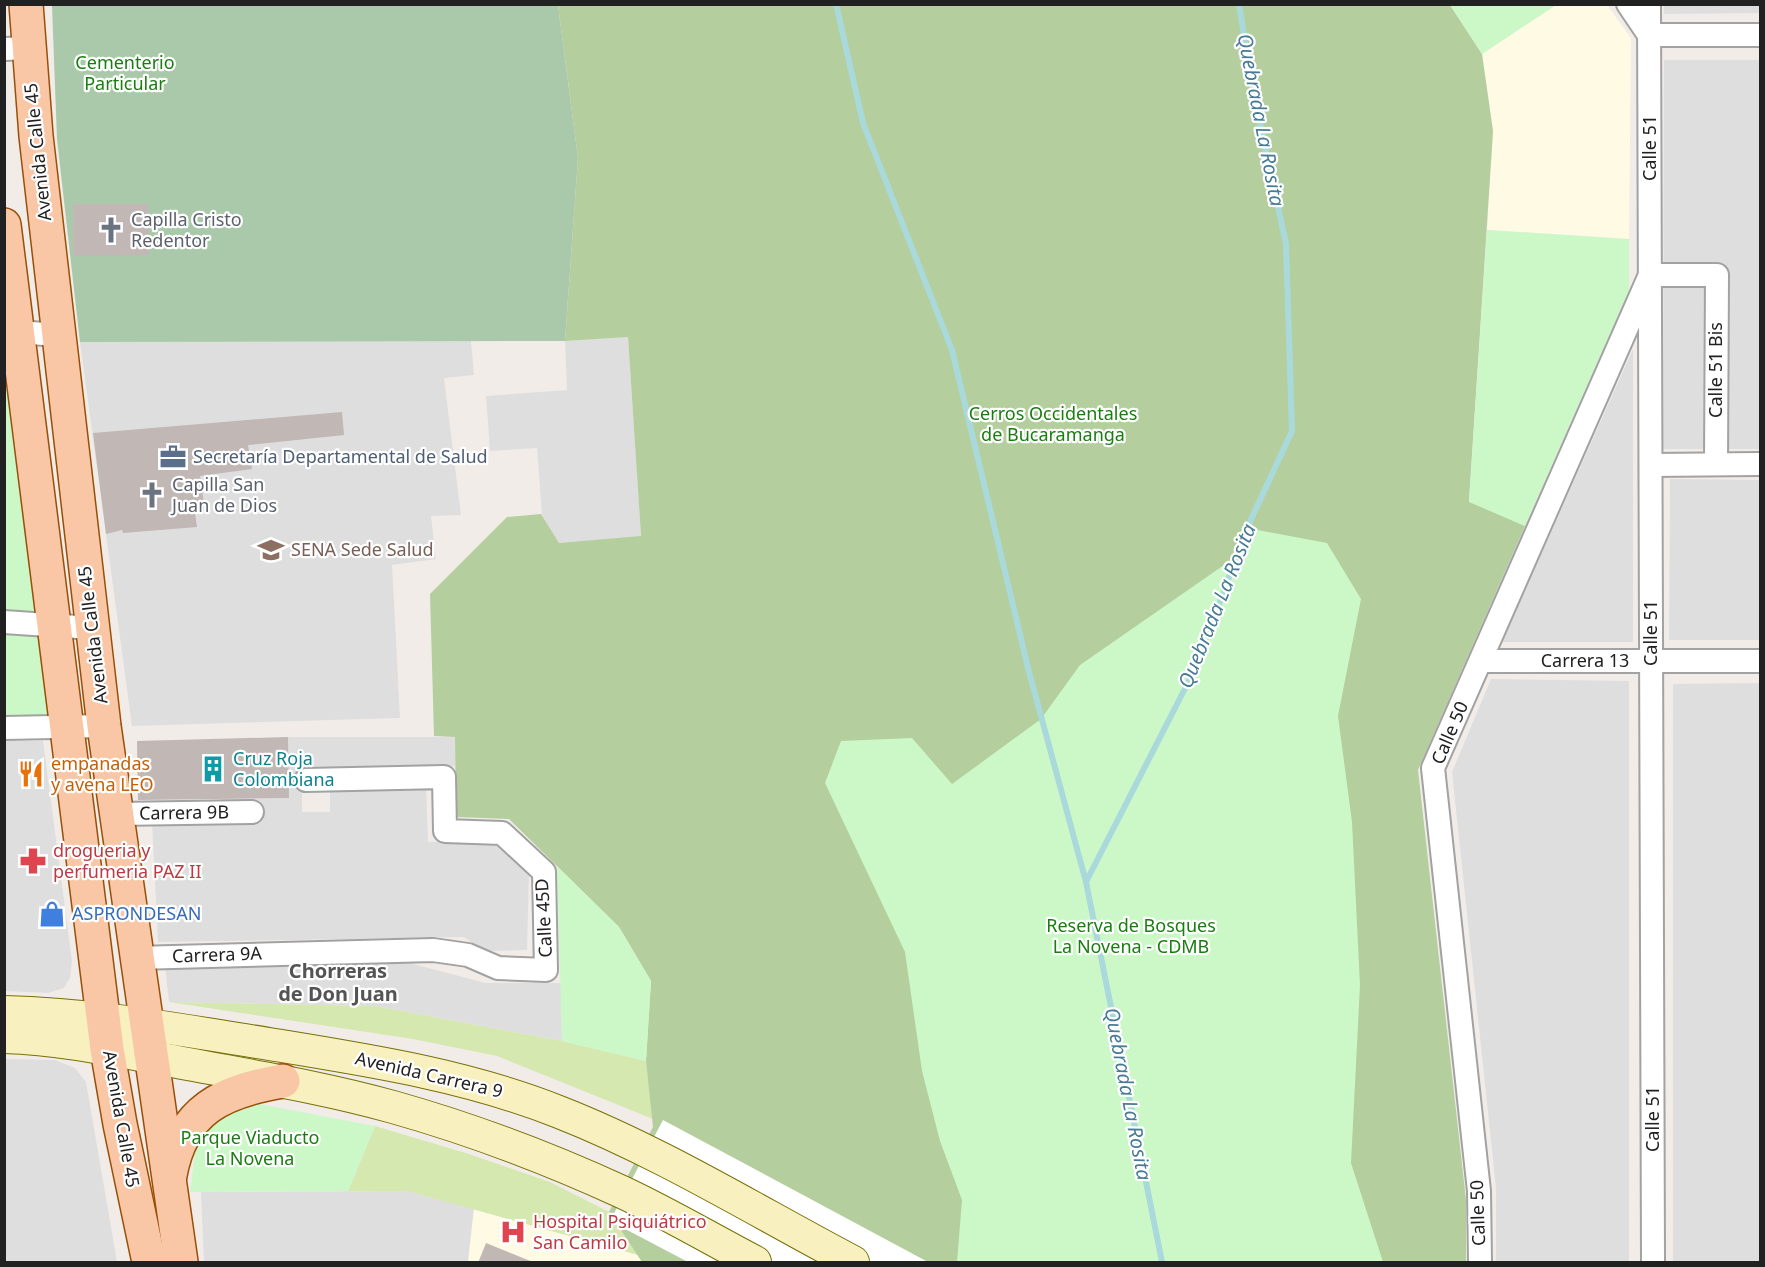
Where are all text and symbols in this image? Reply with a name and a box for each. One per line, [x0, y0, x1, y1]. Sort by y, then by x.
water label: Quebrada La Rosita [1232, 31, 1291, 209]
park label: Cementerio Particular [75, 50, 175, 95]
street label: Avenida Calle 45 [18, 82, 56, 222]
street label: Calle 51 [1637, 115, 1661, 181]
place label: Capilla Cristo Redentor [131, 207, 242, 252]
church icon: Capilla Cristo Redentor [96, 215, 126, 245]
street label: Calle 51 Bis [1703, 322, 1727, 418]
park label: Cerros Occidentales de Bucaramanga [969, 401, 1137, 446]
office icon: Secretaría Departamental de Salud [158, 442, 188, 472]
place label: Secretaría Departamental de Salud [193, 444, 488, 468]
place label: Capilla San Juan de Dios [170, 472, 277, 517]
church icon: Capilla San Juan de Dios [137, 480, 167, 510]
water label: Quebrada La Rosita [1171, 520, 1262, 692]
school or university icon: SENA Sede Salud [256, 535, 286, 565]
place label: SENA Sede Salud [291, 537, 434, 561]
street label: Avenida Calle 45 [72, 565, 112, 705]
street label: Calle 51 [1638, 600, 1662, 666]
street label: Carrera 13 [1541, 648, 1629, 672]
street label: Calle 50 [1425, 697, 1473, 768]
place label: Cruz Roja Colombiana [233, 746, 335, 791]
place label: empanadas y avena LEO [51, 751, 154, 796]
building icon: Cruz Roja Colombiana [198, 754, 228, 784]
restaurant icon: empanadas y avena LEO [16, 759, 46, 789]
street label: Carrera 9B [139, 799, 229, 825]
place label: drogueria y perfumeria PAZ II [53, 838, 201, 883]
pharmacy icon: drogueria y perfumeria PAZ II [18, 846, 48, 876]
street label: Calle 45D [529, 878, 557, 958]
shop icon: ASPRONDESAN [37, 899, 67, 929]
place label: ASPRONDESAN [72, 901, 201, 925]
park label: Reserva de Bosques La Novena - CDMB [1046, 913, 1216, 958]
street label: Carrera 9A [172, 940, 263, 968]
district label: Chorreras de Don Juan [278, 957, 398, 1007]
water label: Quebrada La Rosita [1099, 1005, 1158, 1183]
street label: Avenida Carrera 9 [353, 1045, 505, 1103]
street label: Avenida Calle 45 [98, 1048, 146, 1189]
street label: Calle 51 [1640, 1086, 1664, 1152]
park label: Parque Viaducto La Novena [181, 1125, 319, 1170]
street label: Calle 50 [1464, 1180, 1490, 1247]
place label: Hospital Psiquiátrico San Camilo [533, 1209, 707, 1254]
hospital icon: Hospital Psiquiátrico San Camilo [498, 1217, 528, 1247]

